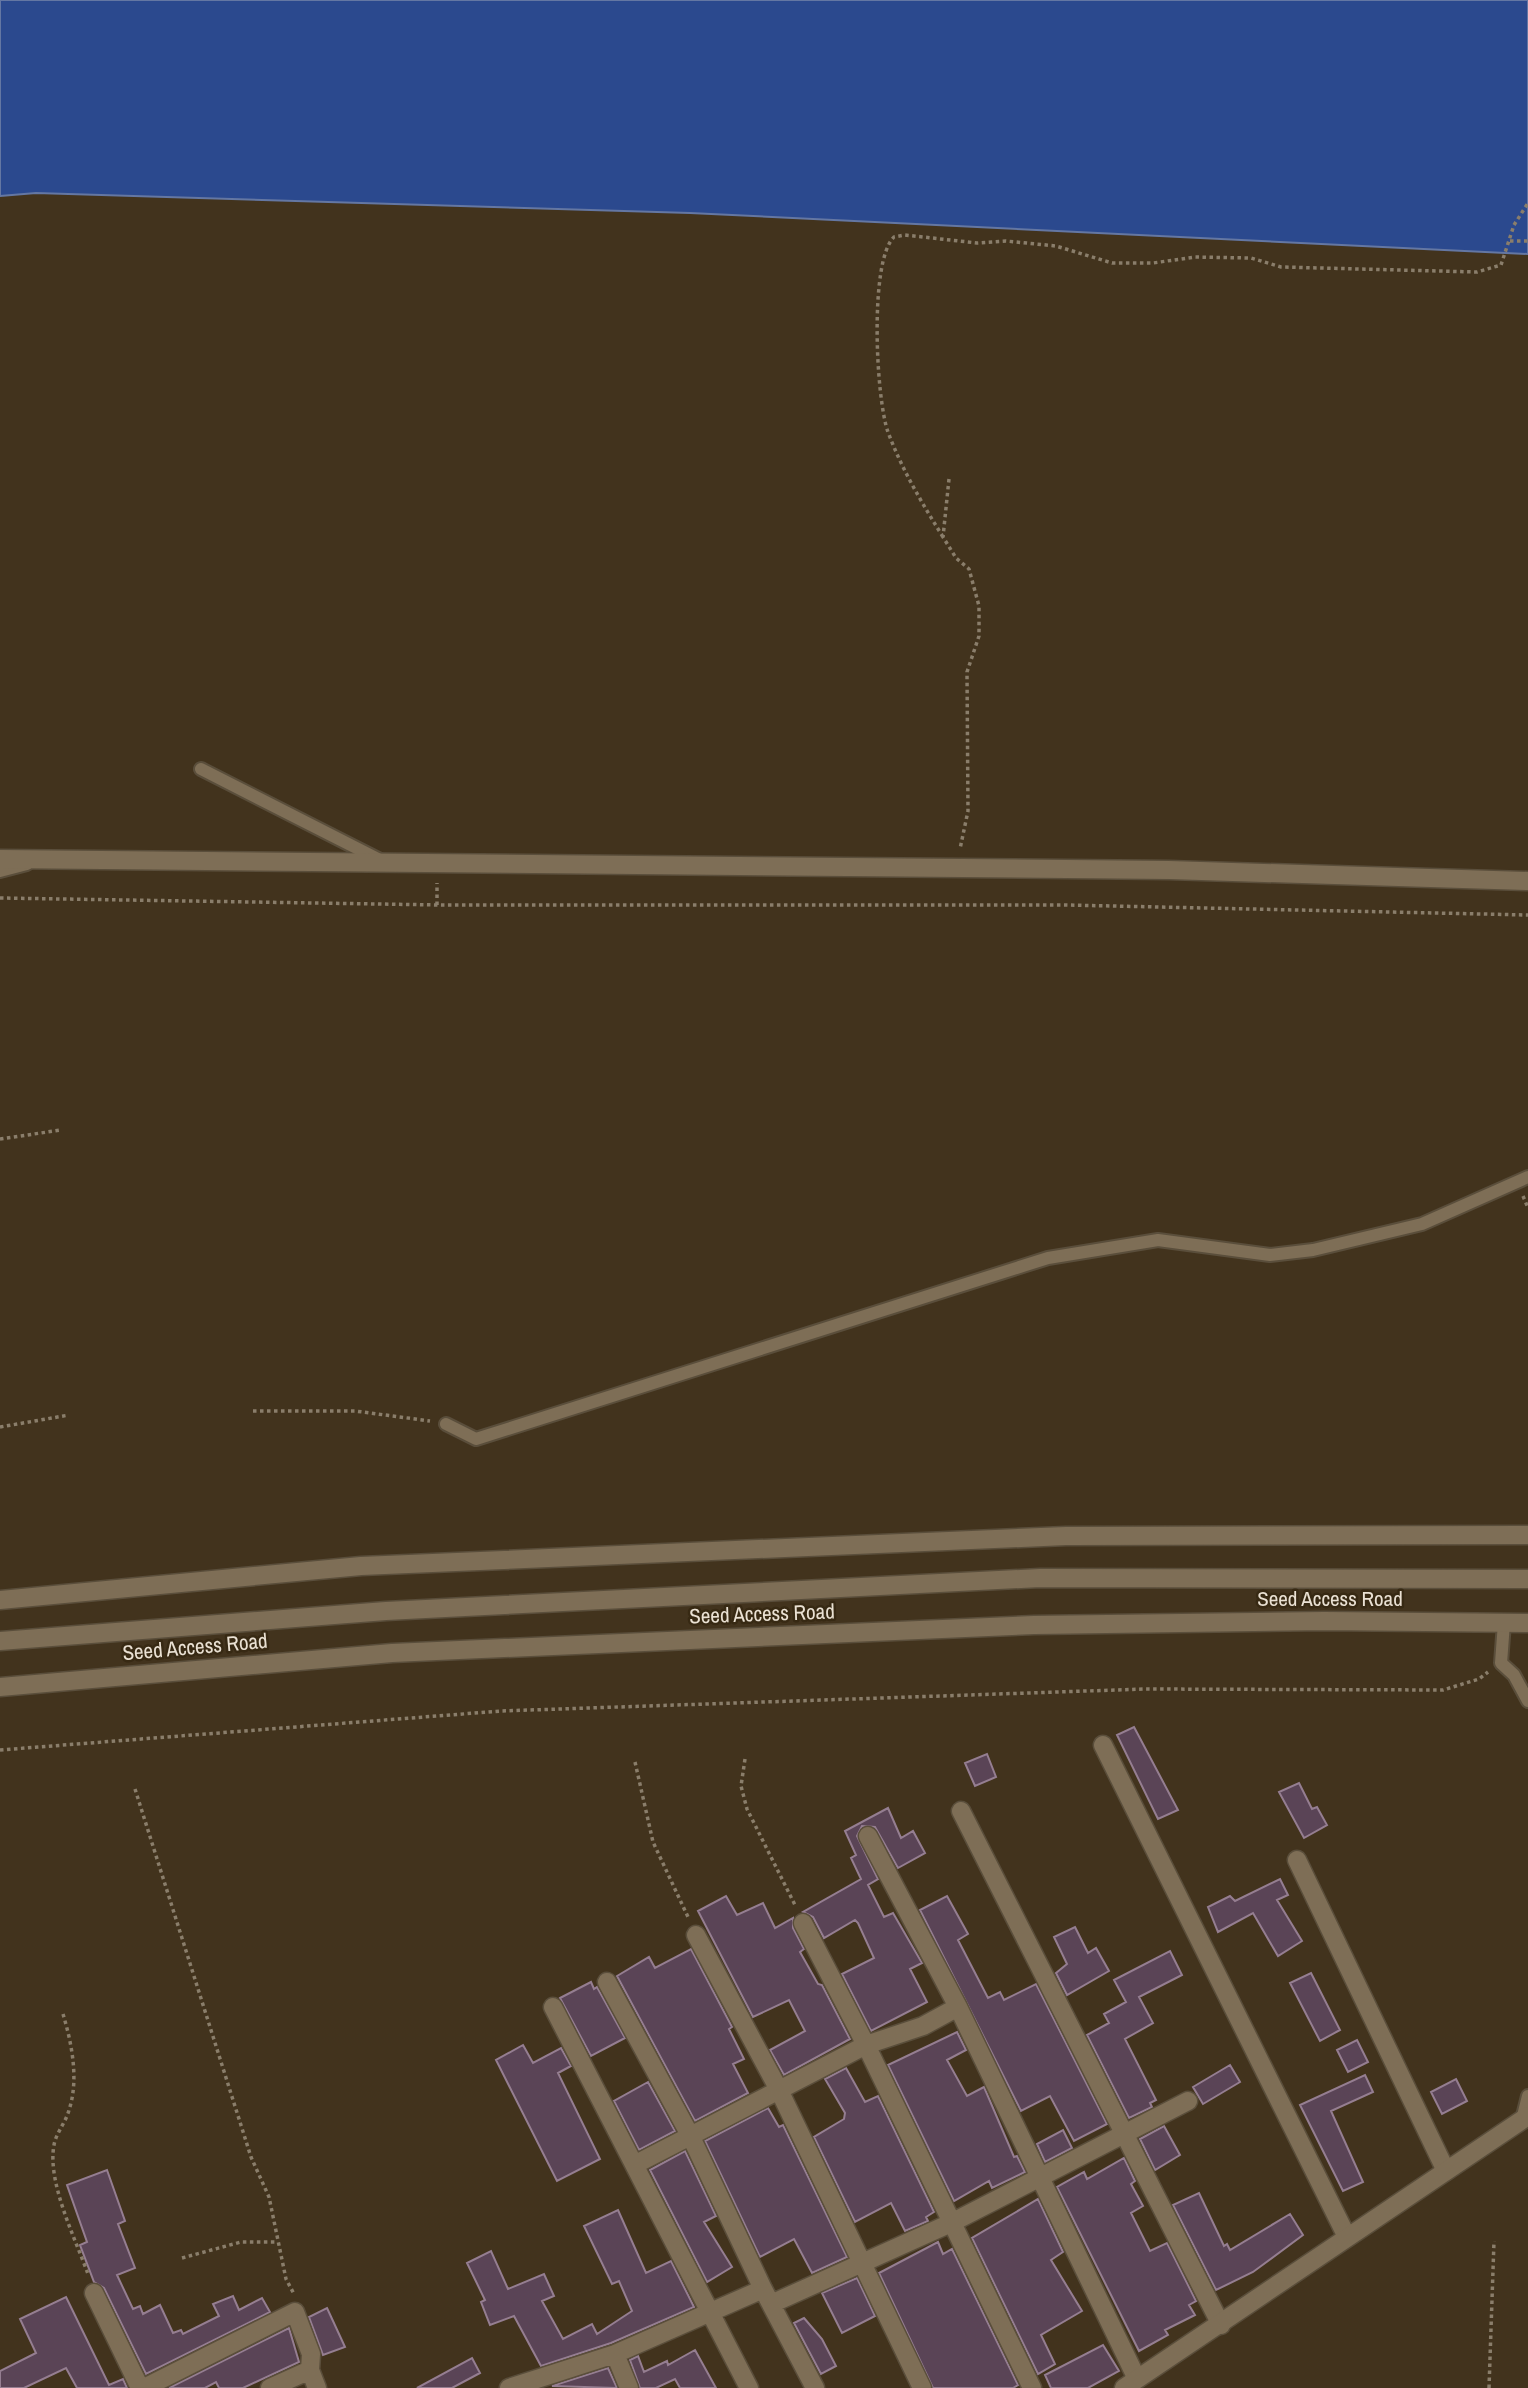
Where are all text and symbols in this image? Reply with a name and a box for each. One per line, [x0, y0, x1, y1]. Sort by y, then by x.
street label: Seed Access Road [1257, 1584, 1403, 1613]
street label: Seed Access Road [689, 1596, 835, 1631]
street label: Seed Access Road [121, 1626, 269, 1667]

